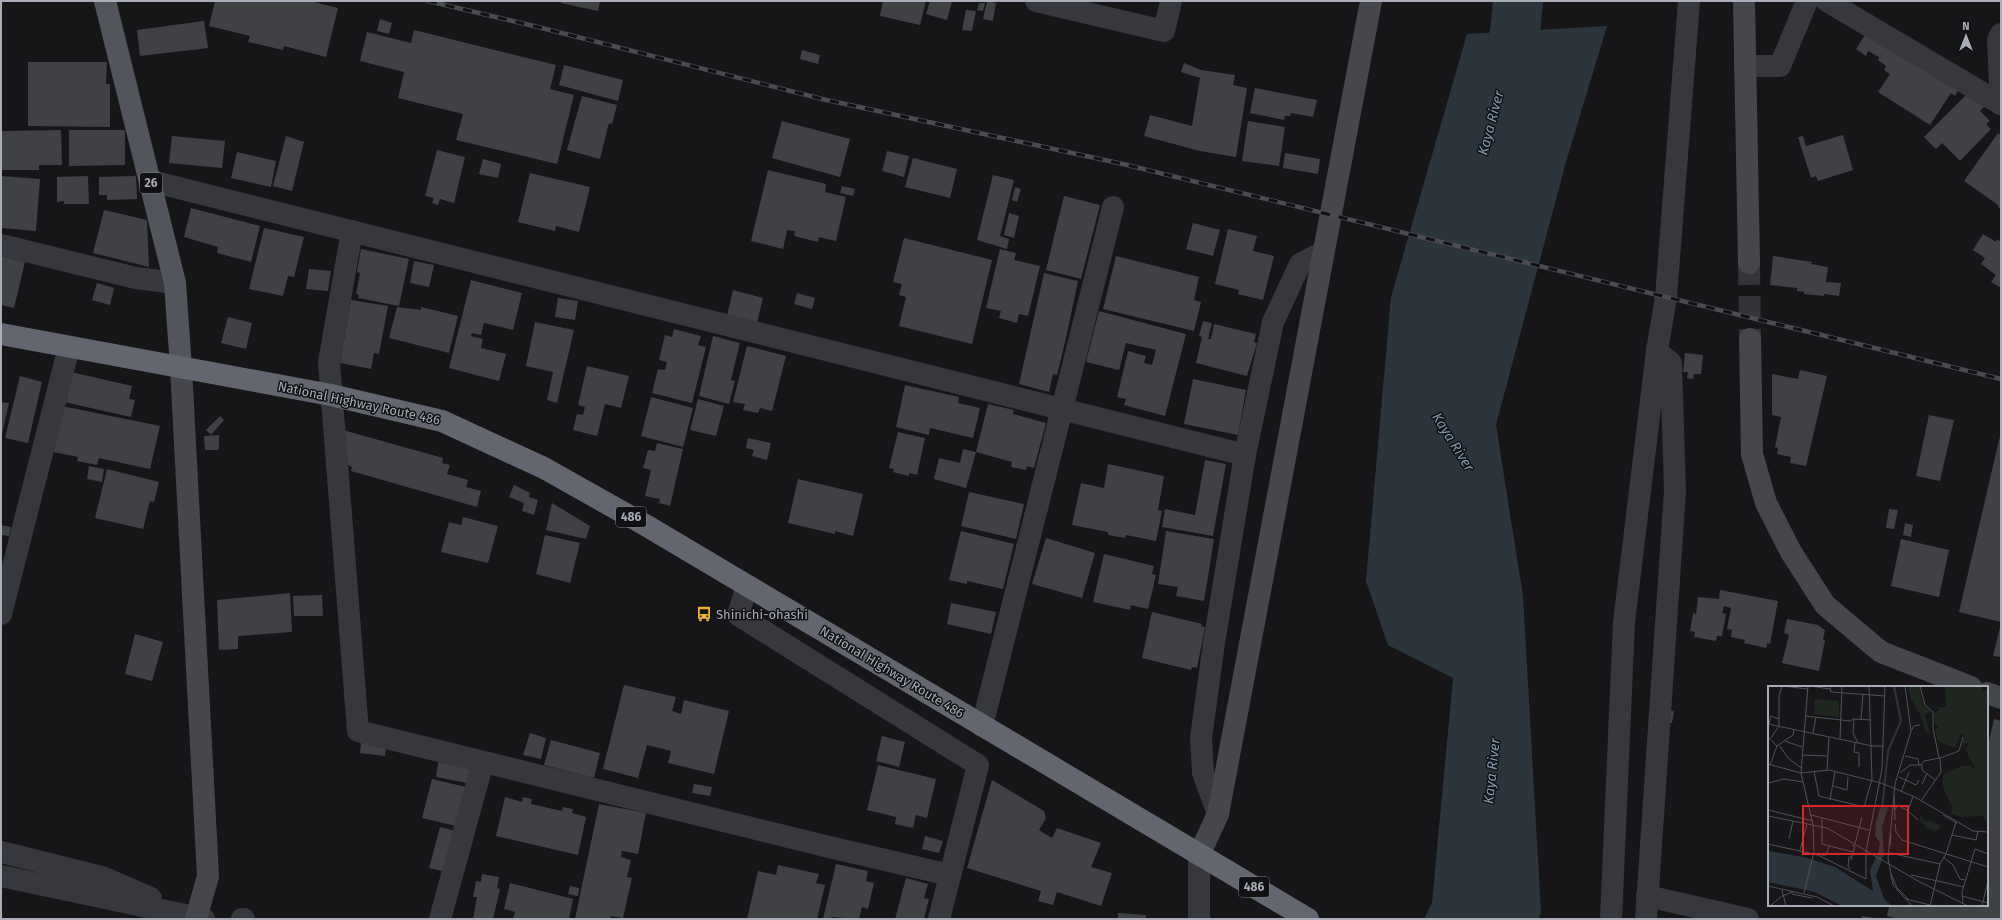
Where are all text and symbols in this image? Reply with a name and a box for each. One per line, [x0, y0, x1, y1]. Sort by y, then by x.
north arrow [1946, 16, 1986, 56]
text: N [1962, 20, 1970, 33]
water label: Kaya River [1474, 88, 1508, 157]
road number: 26 [140, 173, 162, 193]
street label: National Highway Route 486 [277, 378, 441, 428]
water label: Kaya River [1428, 410, 1478, 475]
road number: 486 [616, 507, 646, 527]
bus stop icon: Shinichi-ohashi [695, 605, 713, 623]
place label: Shinichi-ohashi [716, 607, 808, 622]
street label: National Highway Route 486 [817, 623, 967, 721]
inset map [1768, 686, 1988, 906]
water label: Kaya River [1480, 737, 1504, 805]
road number: 486 [1239, 877, 1269, 897]

